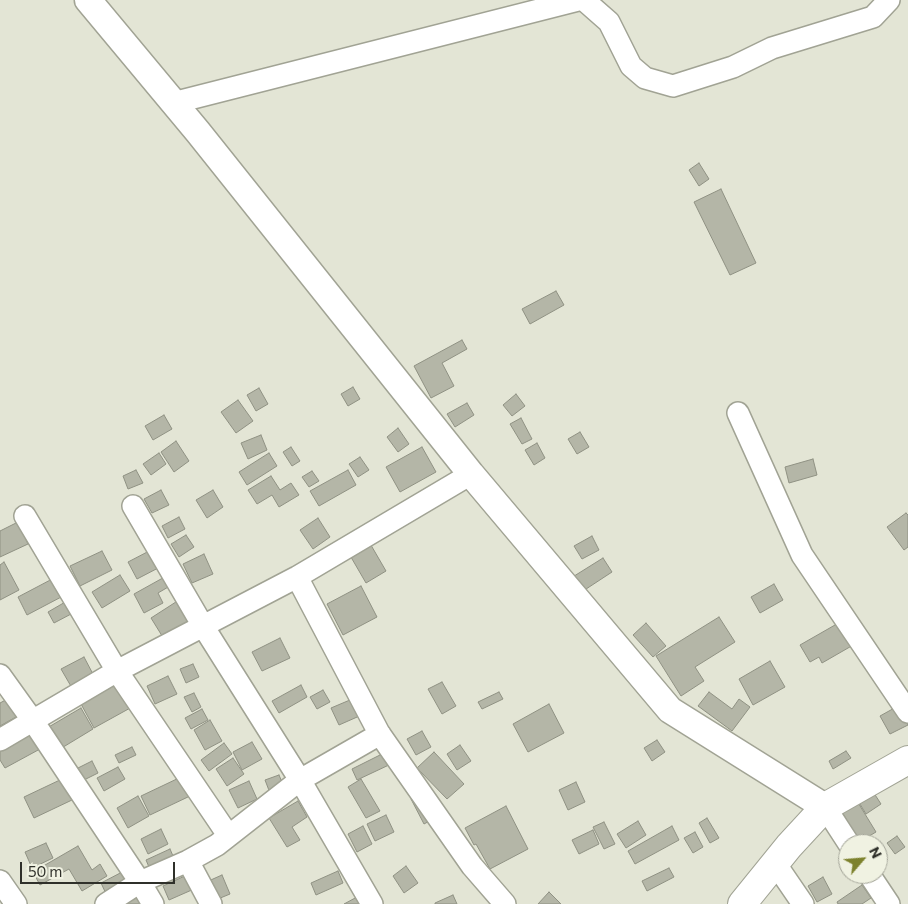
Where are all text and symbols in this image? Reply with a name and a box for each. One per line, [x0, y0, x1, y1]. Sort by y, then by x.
north arrow [838, 834, 888, 884]
text: N [866, 844, 886, 861]
scale bar [22, 852, 178, 884]
text: 50 m [28, 862, 62, 880]

